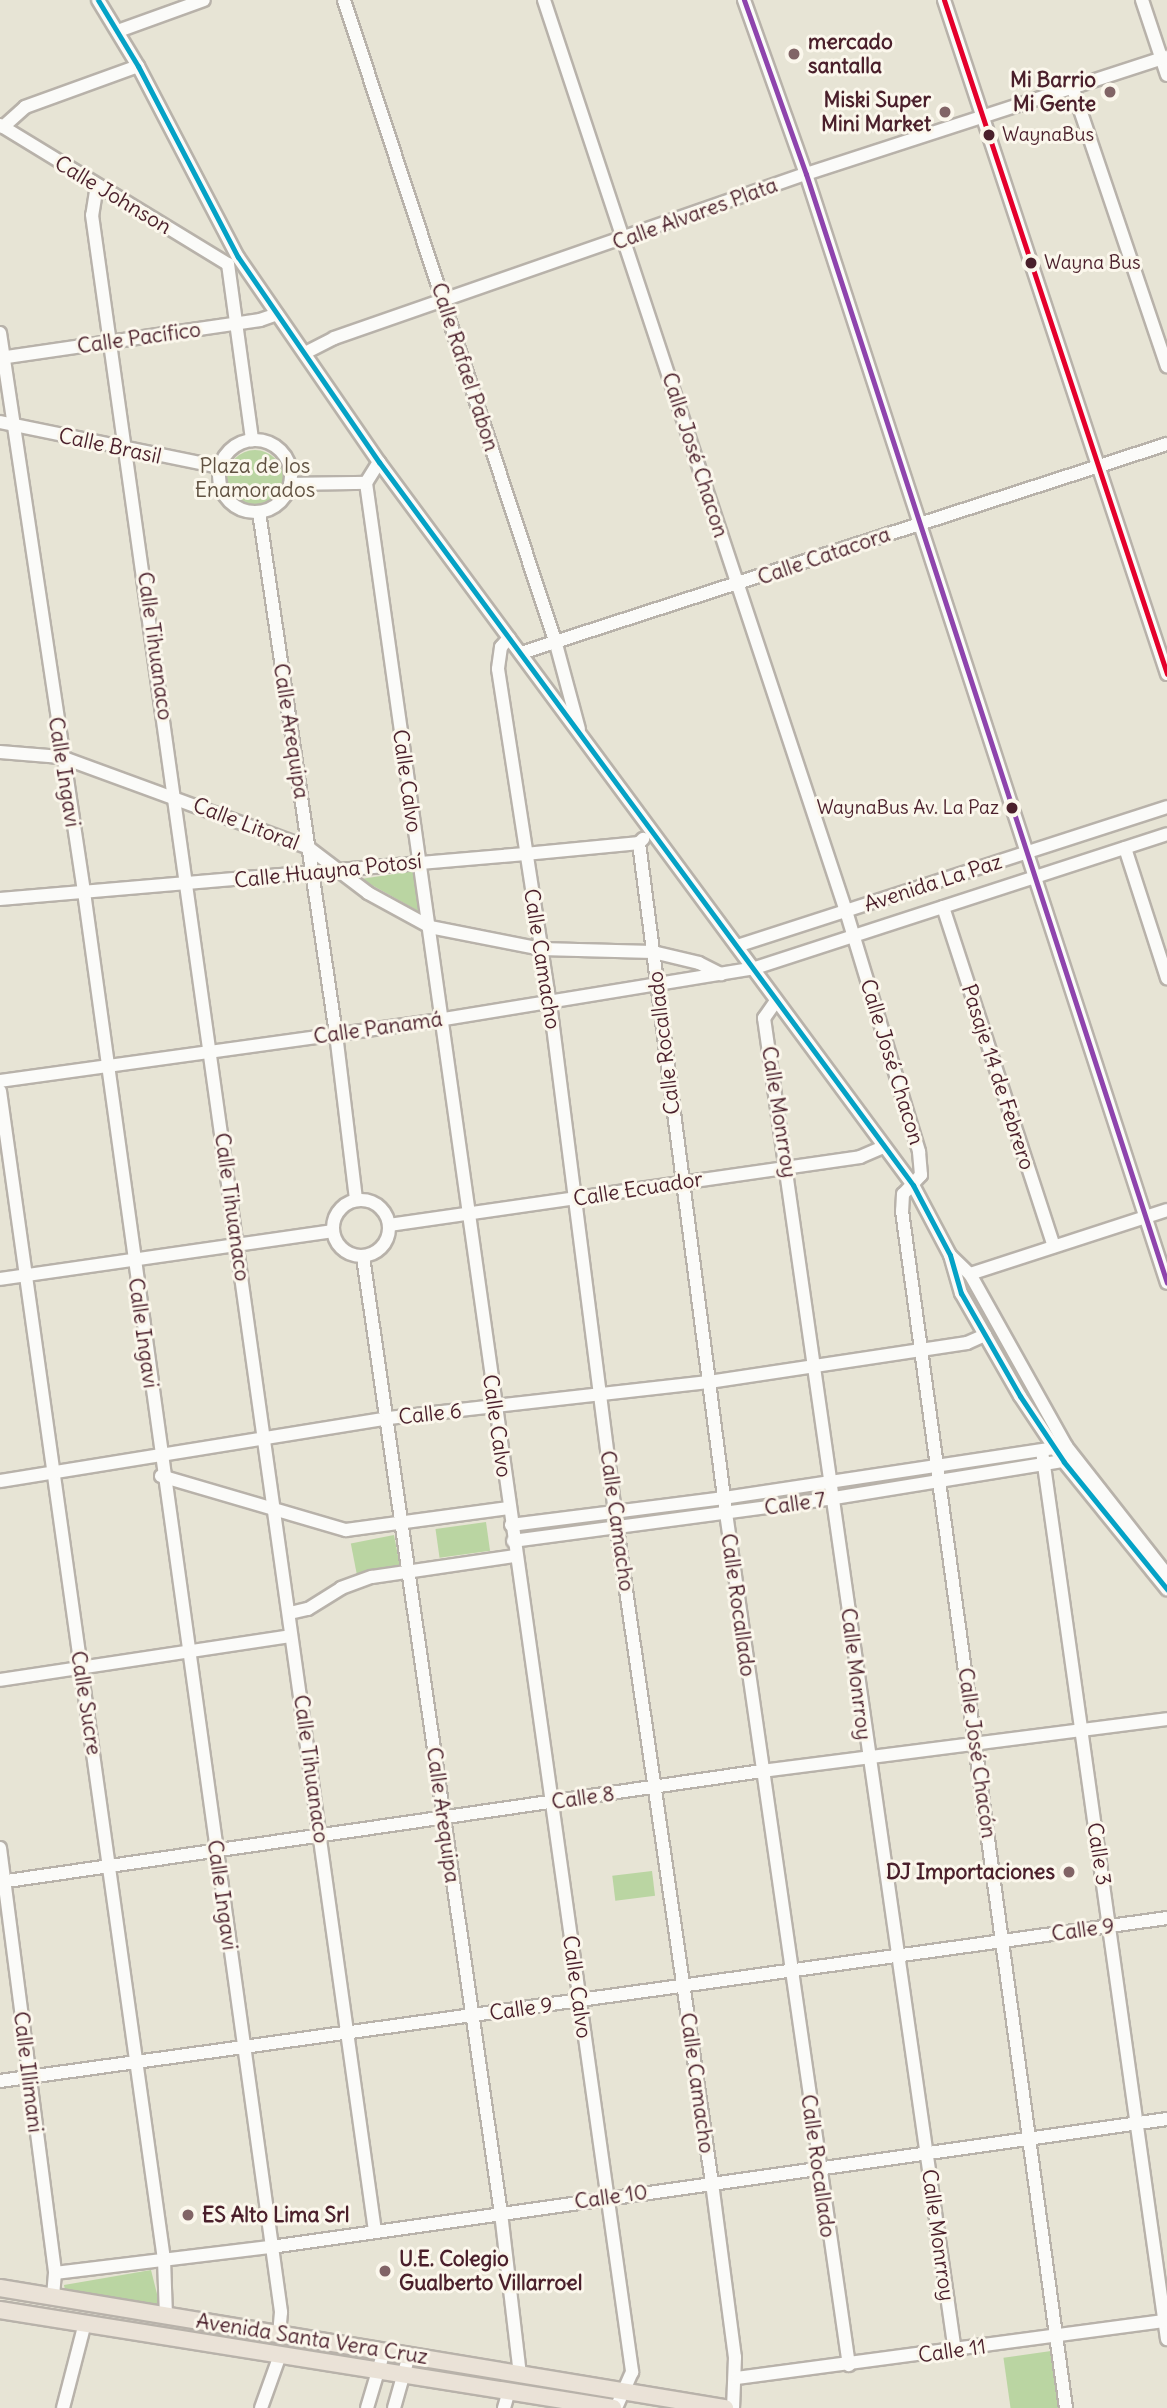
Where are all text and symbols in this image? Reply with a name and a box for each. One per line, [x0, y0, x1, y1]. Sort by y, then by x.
place label: mercado santalla [808, 29, 893, 79]
marker: mercado santalla [786, 46, 802, 62]
place label: Mi Barrio Mi Gente [1010, 67, 1096, 117]
marker: Mi Barrio Mi Gente [1102, 84, 1118, 100]
place label: Miski Super Mini Market [821, 87, 931, 137]
marker: Miski Super Mini Market [937, 104, 953, 120]
place label: WaynaBus [1002, 124, 1094, 146]
marker: WaynaBus [982, 128, 996, 142]
street label: Calle Johnson [50, 150, 176, 240]
street label: Calle Alvares Plata [609, 172, 781, 256]
place label: Wayna Bus [1044, 252, 1141, 274]
marker: Wayna Bus [1024, 256, 1038, 270]
street label: Calle Rafael Pabon [426, 280, 504, 454]
street label: Calle Pacífico [76, 317, 202, 359]
street label: Calle José Chacon [656, 369, 734, 541]
street label: Calle Brasil [56, 423, 164, 469]
park label: Plaza de los Enamorados [195, 453, 315, 503]
street label: Calle Catacora [754, 522, 894, 590]
street label: Calle Tihuanaco [132, 570, 178, 722]
street label: Calle Arequipa [268, 662, 314, 800]
street label: Calle Ingavi [43, 715, 85, 829]
street label: Calle Calvo [387, 728, 427, 834]
street label: Calle Litoral [189, 792, 303, 856]
place label: WaynaBus Av. La Paz [816, 797, 999, 819]
marker: WaynaBus Av. La Paz [1005, 801, 1019, 815]
street label: Calle Huayna Potosí [233, 849, 423, 893]
street label: Avenida La Paz [861, 849, 1005, 917]
street label: Calle Camacho [518, 887, 566, 1031]
street label: Calle Rocallado [643, 970, 685, 1116]
street label: Calle José Chacon [855, 976, 929, 1148]
street label: Pasaje 14 de Febrero [956, 981, 1040, 1173]
street label: Calle Panamá [312, 1006, 444, 1050]
street label: Calle Monrroy [756, 1044, 802, 1180]
street label: Calle Tihuanaco [209, 1131, 255, 1283]
street label: Calle Ecuador [571, 1166, 705, 1212]
street label: Calle Ingavi [123, 1276, 163, 1390]
street label: Calle Calvo [477, 1373, 517, 1479]
street label: Calle 6 [397, 1398, 463, 1430]
street label: Calle Camacho [595, 1449, 639, 1593]
street label: Calle 7 [763, 1487, 827, 1521]
street label: Calle Rocallado [715, 1532, 761, 1678]
street label: Calle Monrroy [835, 1607, 877, 1741]
street label: Calle Sucre [65, 1649, 107, 1757]
street label: Calle José Chacón [953, 1666, 1001, 1840]
street label: Calle Tihuanaco [288, 1693, 334, 1845]
street label: Calle Arequipa [421, 1746, 465, 1884]
street label: Calle 8 [550, 1781, 616, 1815]
street label: Calle 3 [1082, 1821, 1116, 1887]
street label: Calle Ingavi [202, 1838, 242, 1952]
place label: DJ Importaciones [886, 1859, 1055, 1885]
marker: DJ Importaciones [1061, 1864, 1077, 1880]
street label: Calle 9 [1050, 1913, 1116, 1947]
street label: Calle Calvo [557, 1934, 597, 2040]
street label: Calle 9 [488, 1992, 554, 2026]
street label: Calle Illimani [8, 2010, 48, 2134]
street label: Calle Camacho [675, 2011, 719, 2155]
street label: Calle Rocallado [795, 2093, 841, 2239]
street label: Calle Monrroy [916, 2167, 960, 2303]
street label: Calle 10 [573, 2179, 649, 2215]
place label: ES Alto Lima Srl [202, 2202, 349, 2228]
marker: ES Alto Lima Srl [180, 2207, 196, 2223]
place label: U.E. Colegio Gualberto Villarroel [399, 2246, 582, 2296]
marker: U.E. Colegio Gualberto Villarroel [377, 2263, 393, 2279]
street label: Avenida Santa Vera Cruz [194, 2308, 430, 2370]
street label: Calle 11 [917, 2334, 987, 2368]

